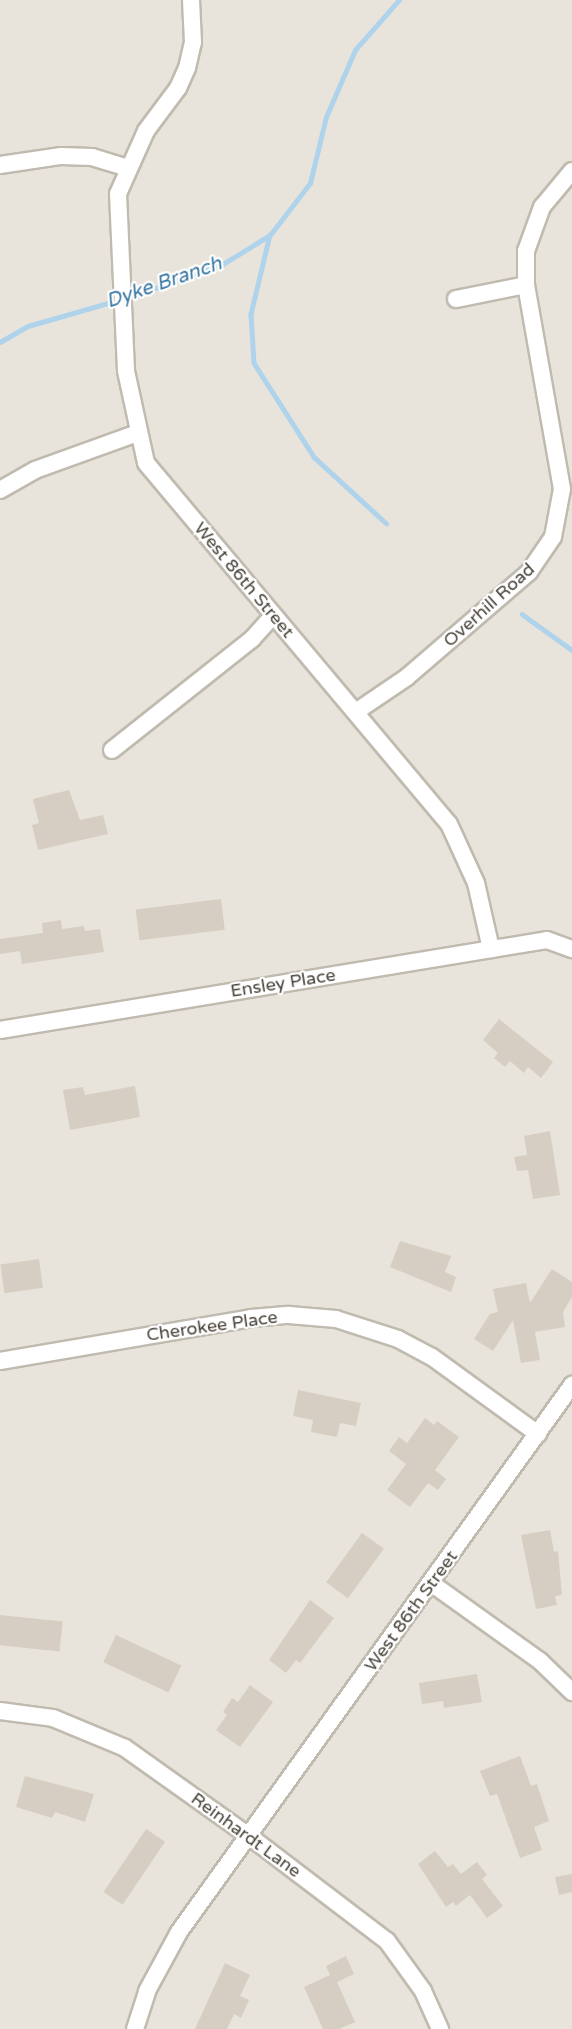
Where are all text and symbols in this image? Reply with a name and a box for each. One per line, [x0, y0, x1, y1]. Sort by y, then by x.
water label: Dyke Branch [103, 252, 225, 314]
street label: West 86th Street [189, 518, 299, 642]
street label: Overhill Road [439, 558, 539, 652]
street label: Ensley Place [229, 964, 337, 1002]
street label: Cherokee Place [145, 1306, 279, 1346]
street label: West 86th Street [360, 1546, 462, 1676]
street label: Reinhardt Lane [187, 1788, 305, 1882]

